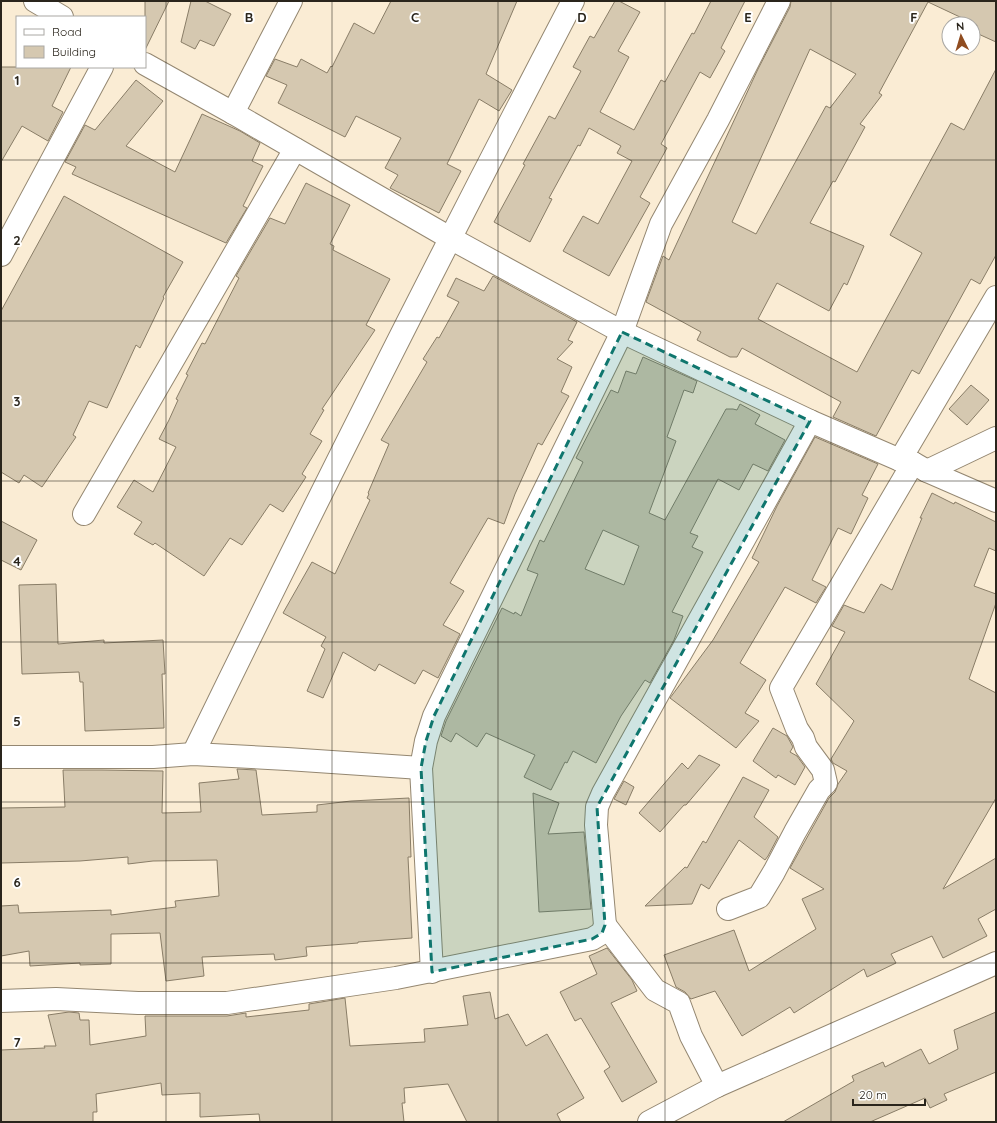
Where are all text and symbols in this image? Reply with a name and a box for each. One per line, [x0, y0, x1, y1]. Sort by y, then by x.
text: B [245, 9, 253, 25]
text: C [411, 9, 419, 25]
text: D [577, 9, 587, 25]
text: E [744, 9, 752, 25]
text: F [910, 9, 918, 25]
legend [16, 16, 146, 68]
north arrow [941, 16, 981, 56]
text: N [955, 19, 965, 33]
text: Road [52, 24, 82, 39]
text: Building [52, 44, 96, 59]
text: 1 [14, 72, 20, 88]
text: 2 [13, 232, 21, 248]
text: 3 [14, 393, 21, 409]
text: 4 [13, 553, 21, 569]
text: 5 [13, 713, 21, 729]
text: 6 [13, 874, 21, 890]
text: 7 [13, 1034, 21, 1050]
scale bar [853, 1081, 925, 1107]
text: 20 m [859, 1087, 887, 1102]

